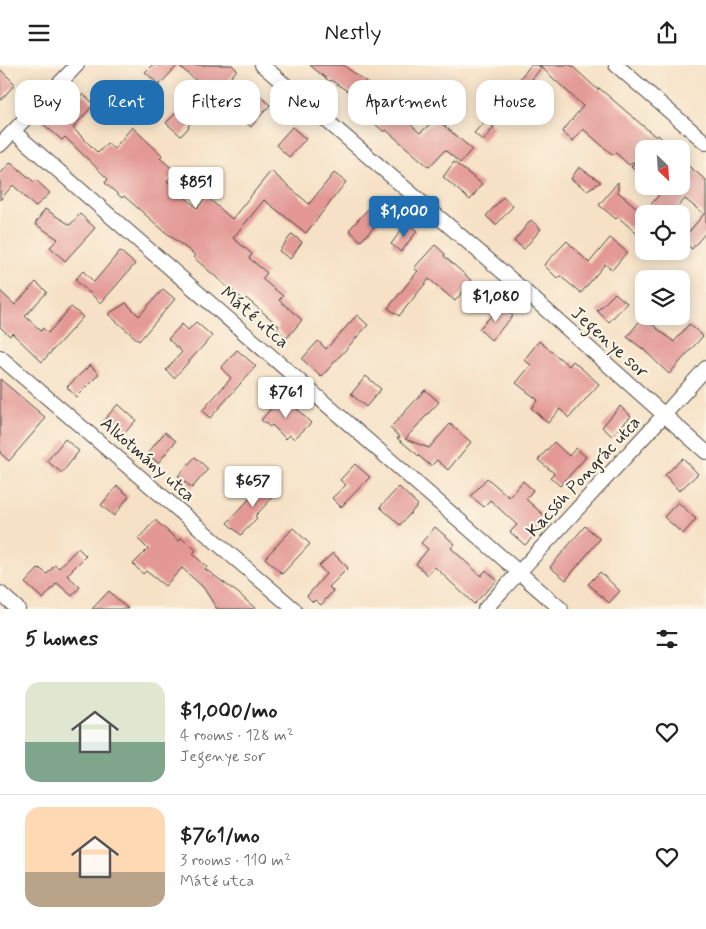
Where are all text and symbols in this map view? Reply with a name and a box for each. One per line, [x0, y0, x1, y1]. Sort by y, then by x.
icon: menu [25, 19, 53, 47]
text: Nestly [325, 19, 381, 47]
icon: share [653, 19, 681, 47]
chip: Buy [15, 80, 80, 125]
chip: Rent [90, 80, 164, 125]
chip: Filters [174, 80, 260, 125]
chip: New [270, 80, 338, 125]
chip: Apartment [348, 80, 466, 125]
chip: House [476, 80, 554, 125]
north arrow [635, 140, 690, 195]
map controls [635, 140, 690, 325]
pin: $851 [166, 167, 226, 209]
text: $851 [179, 172, 213, 193]
pin: $1,000 [363, 195, 445, 238]
text: $1,000 [380, 201, 428, 222]
button: locate [635, 205, 690, 260]
button: layers [635, 270, 690, 325]
street label: Máté utca [215, 281, 294, 354]
pin: $1,080 [455, 281, 537, 323]
text: $1,080 [473, 286, 519, 307]
street label: Jegenye sor [564, 302, 653, 386]
pin: $761 [256, 377, 316, 419]
text: $761 [269, 382, 303, 403]
street label: Kacsóh Pongrác utca [521, 411, 646, 542]
street label: Alkotmány utca [95, 412, 200, 508]
pin: $657 [223, 465, 283, 508]
text: $657 [235, 471, 271, 492]
text: 5 homes [25, 625, 98, 653]
icon: filters [653, 625, 681, 653]
text: $1,000/mo [180, 697, 278, 725]
icon: home [65, 702, 125, 762]
icon: heart [653, 718, 681, 746]
text: 4 rooms · 128 m² [180, 725, 294, 746]
text: Jegenye sor [180, 746, 265, 767]
text: $761/mo [180, 822, 260, 850]
icon: home [65, 827, 125, 887]
icon: heart [653, 843, 681, 871]
text: 3 rooms · 110 m² [180, 850, 291, 871]
text: Máté utca [180, 871, 254, 892]

